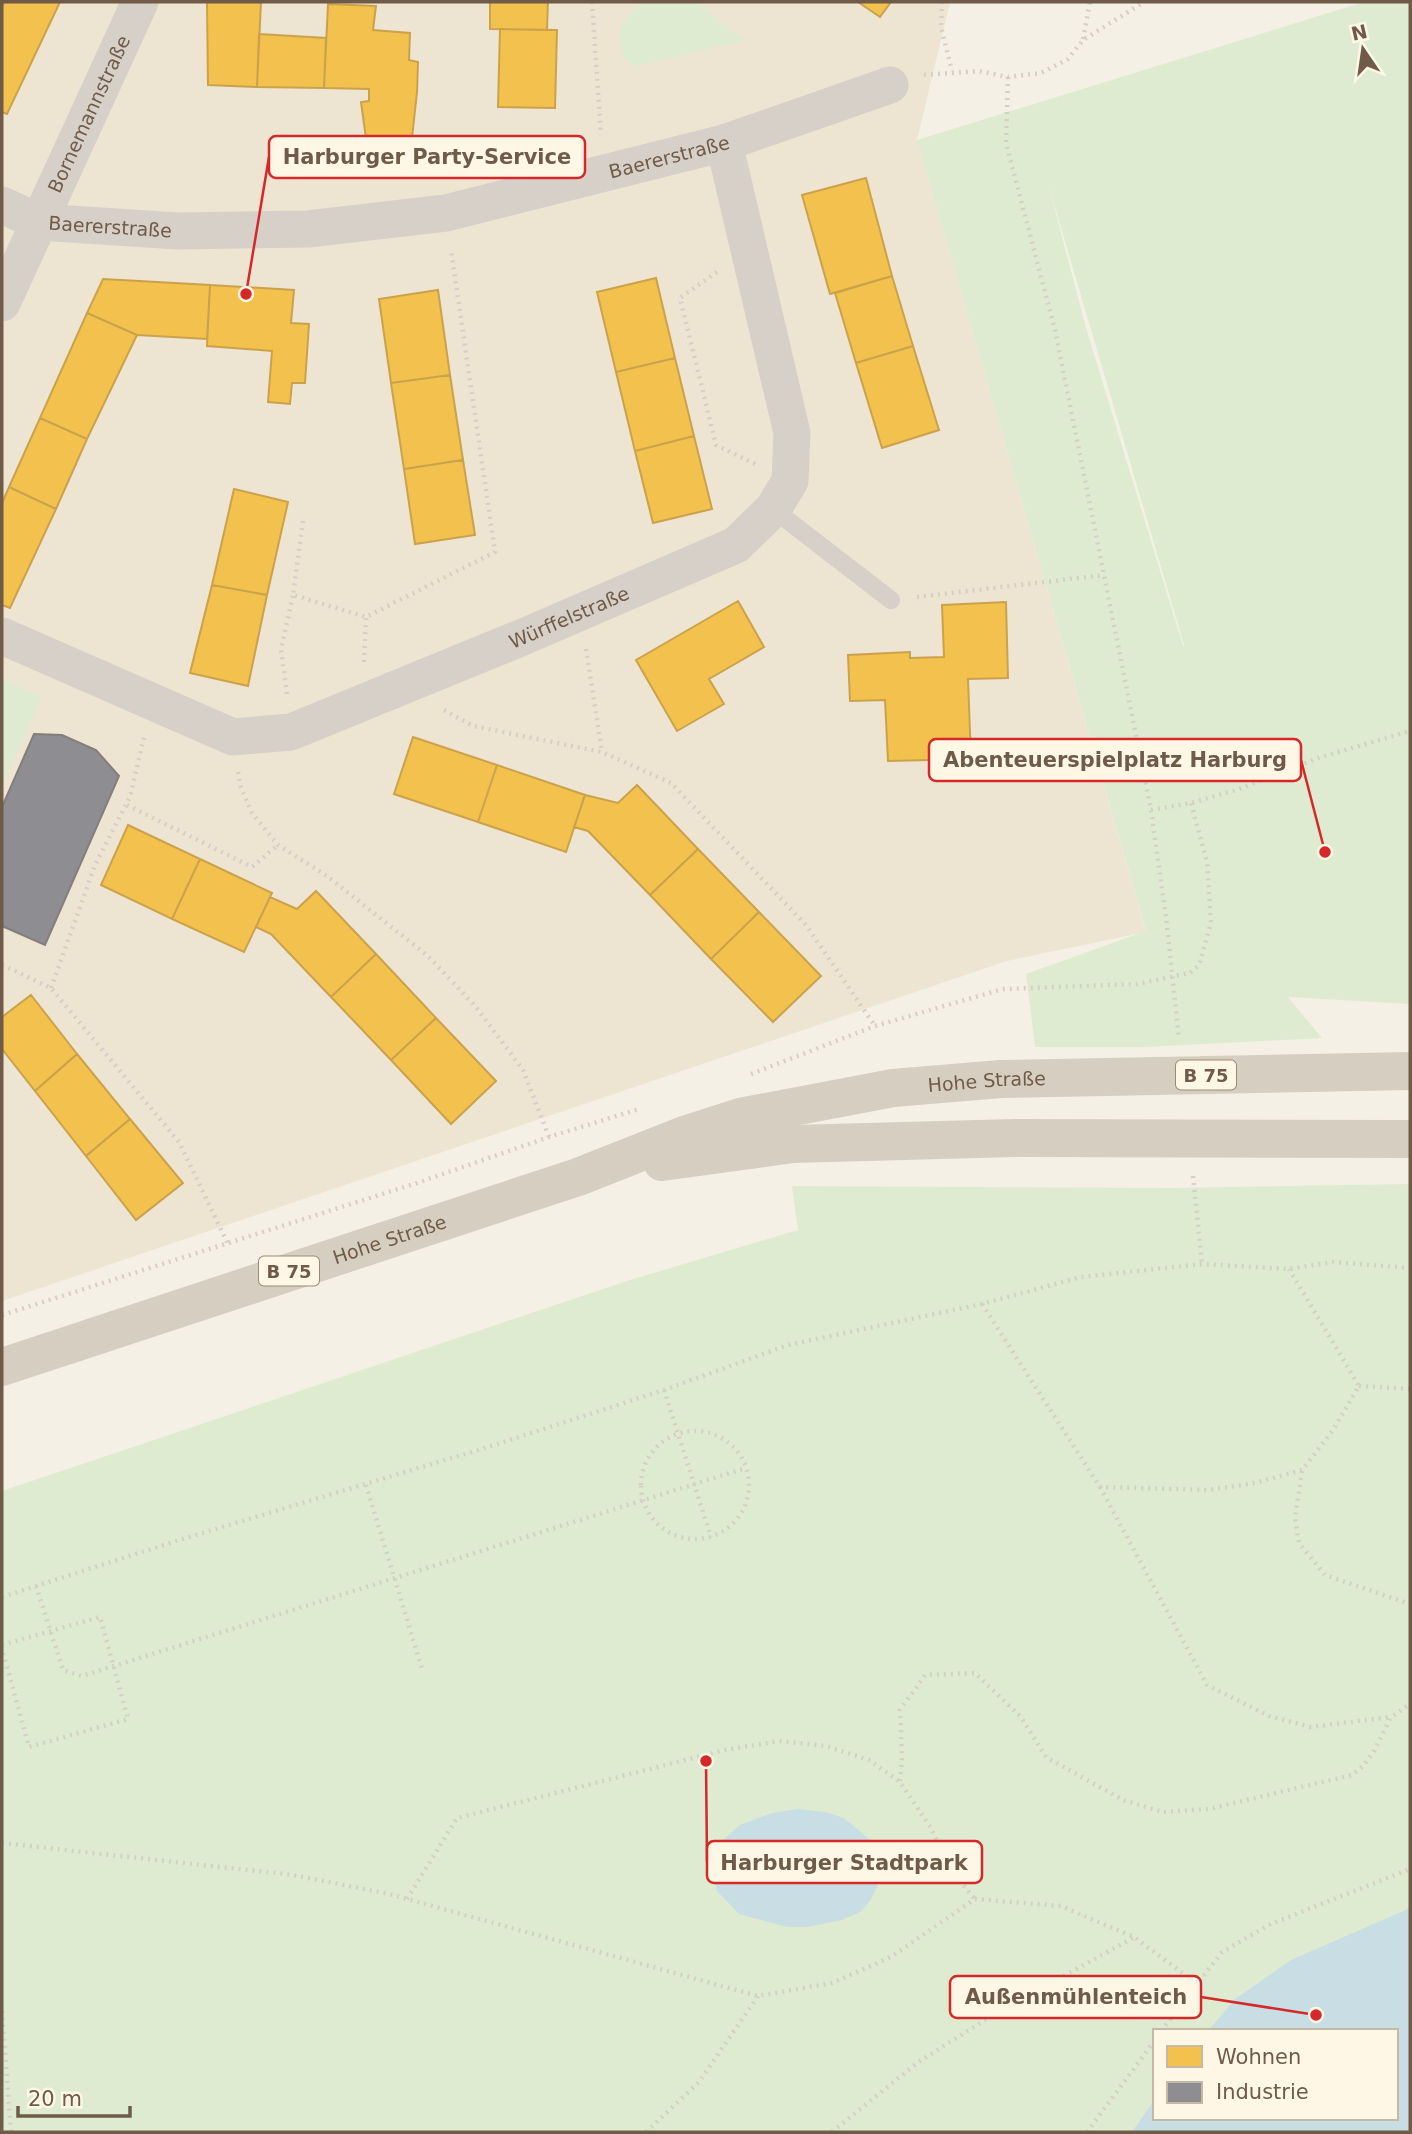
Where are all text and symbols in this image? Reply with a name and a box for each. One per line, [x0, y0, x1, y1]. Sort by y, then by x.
north arrow [1328, 14, 1398, 84]
text: N [1349, 20, 1369, 45]
street label: Bornemannstraße [43, 32, 134, 196]
street label: Baererstraße [606, 131, 732, 183]
callout: Harburger Party-Service [269, 136, 585, 178]
text: Harburger Party-Service [283, 145, 571, 169]
street label: Baererstraße [48, 212, 173, 242]
street label: Würffelstraße [506, 582, 632, 653]
callout: Abenteuerspielplatz Harburg [929, 739, 1301, 781]
text: Abenteuerspielplatz Harburg [943, 748, 1287, 772]
road number: B 75 [1176, 1060, 1236, 1090]
street label: Hohe Straße [927, 1067, 1046, 1096]
street label: Hohe Straße [330, 1210, 449, 1268]
road number: B 75 [259, 1256, 319, 1286]
callout: Harburger Stadtpark [707, 1841, 982, 1883]
text: Harburger Stadtpark [720, 1851, 969, 1875]
callout: Außenmühlenteich [950, 1976, 1201, 2018]
text: Außenmühlenteich [965, 1985, 1187, 2009]
legend [1153, 2029, 1398, 2120]
text: Wohnen [1216, 2045, 1301, 2069]
scale bar [18, 2074, 130, 2118]
text: Industrie [1216, 2080, 1309, 2104]
text: 20 m [28, 2087, 82, 2111]

